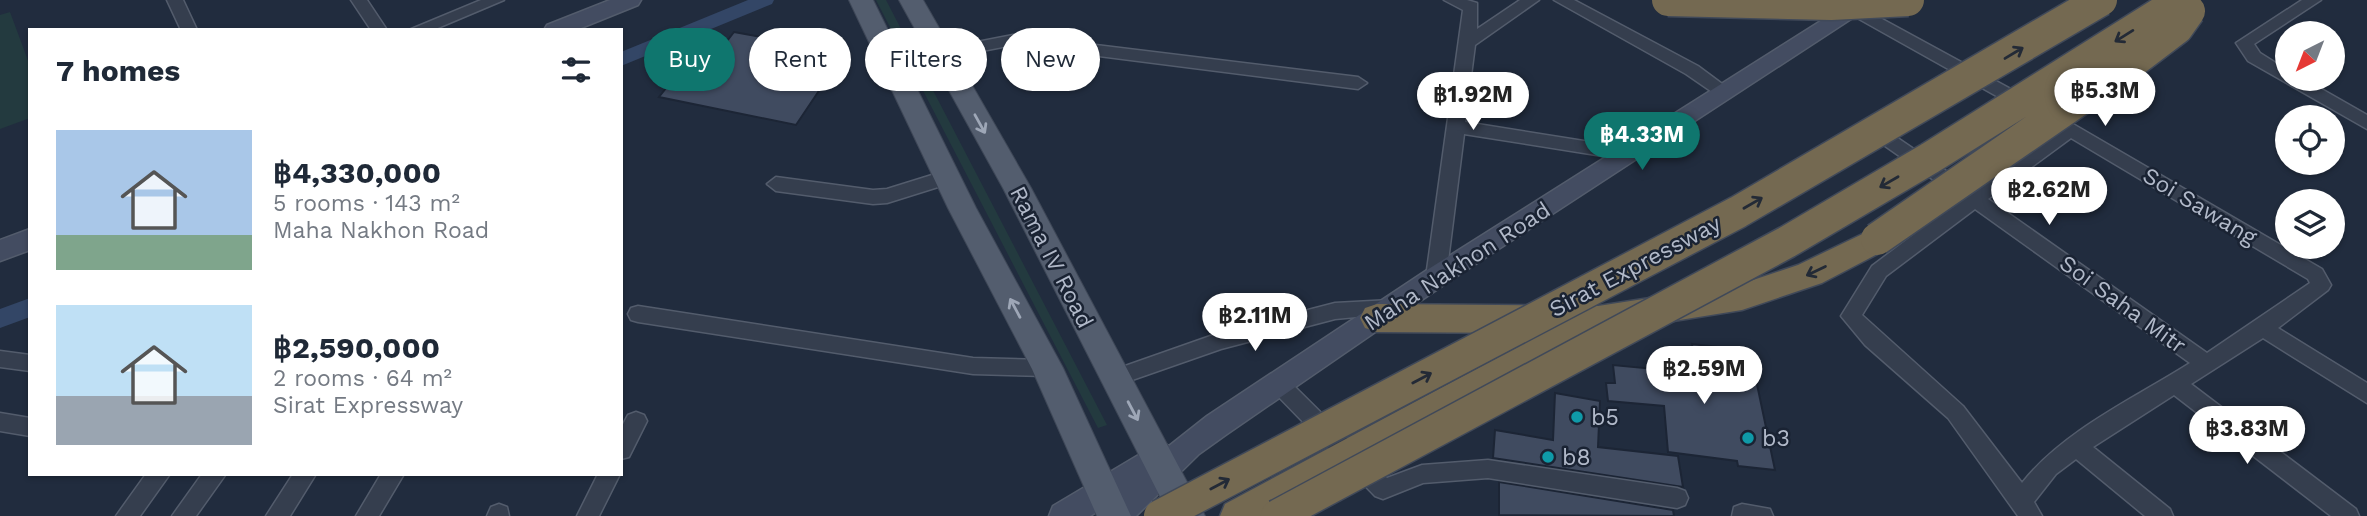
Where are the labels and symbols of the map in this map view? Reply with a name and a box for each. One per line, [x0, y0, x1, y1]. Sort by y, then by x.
north arrow [2275, 21, 2345, 91]
one-way arrow [2115, 29, 2134, 44]
one-way arrow [2003, 46, 2023, 60]
pin: ฿5.3M [2056, 68, 2154, 128]
pin: ฿1.92M [1416, 72, 1530, 132]
one-way arrow [973, 113, 987, 133]
pin: ฿4.33M [1585, 113, 1699, 172]
street label: Soi Sawang [2138, 162, 2262, 251]
pin: ฿2.62M [1992, 168, 2106, 227]
one-way arrow [1879, 176, 1900, 189]
street label: Rama IV Road [1004, 182, 1099, 333]
street label: Maha Nakhon Road [1359, 196, 1555, 337]
one-way arrow [1742, 196, 1762, 210]
street label: Sirat Expressway [1545, 210, 1726, 323]
street label: Soi Saha Mitr [2054, 250, 2191, 359]
one-way arrow [1806, 264, 1827, 278]
pin: ฿2.11M [1198, 294, 1312, 353]
one-way arrow [1008, 298, 1021, 319]
pin: ฿2.59M [1647, 346, 1761, 406]
one-way arrow [1411, 371, 1432, 384]
one-way arrow [1126, 400, 1140, 421]
place label: b5 [1591, 404, 1619, 431]
pin: ฿3.83M [2190, 406, 2304, 466]
marker: b5 [1569, 409, 1585, 425]
place label: b3 [1762, 425, 1790, 452]
marker: b3 [1740, 430, 1756, 446]
place label: b8 [1562, 444, 1591, 471]
marker: b8 [1540, 449, 1556, 465]
one-way arrow [1210, 477, 1230, 491]

